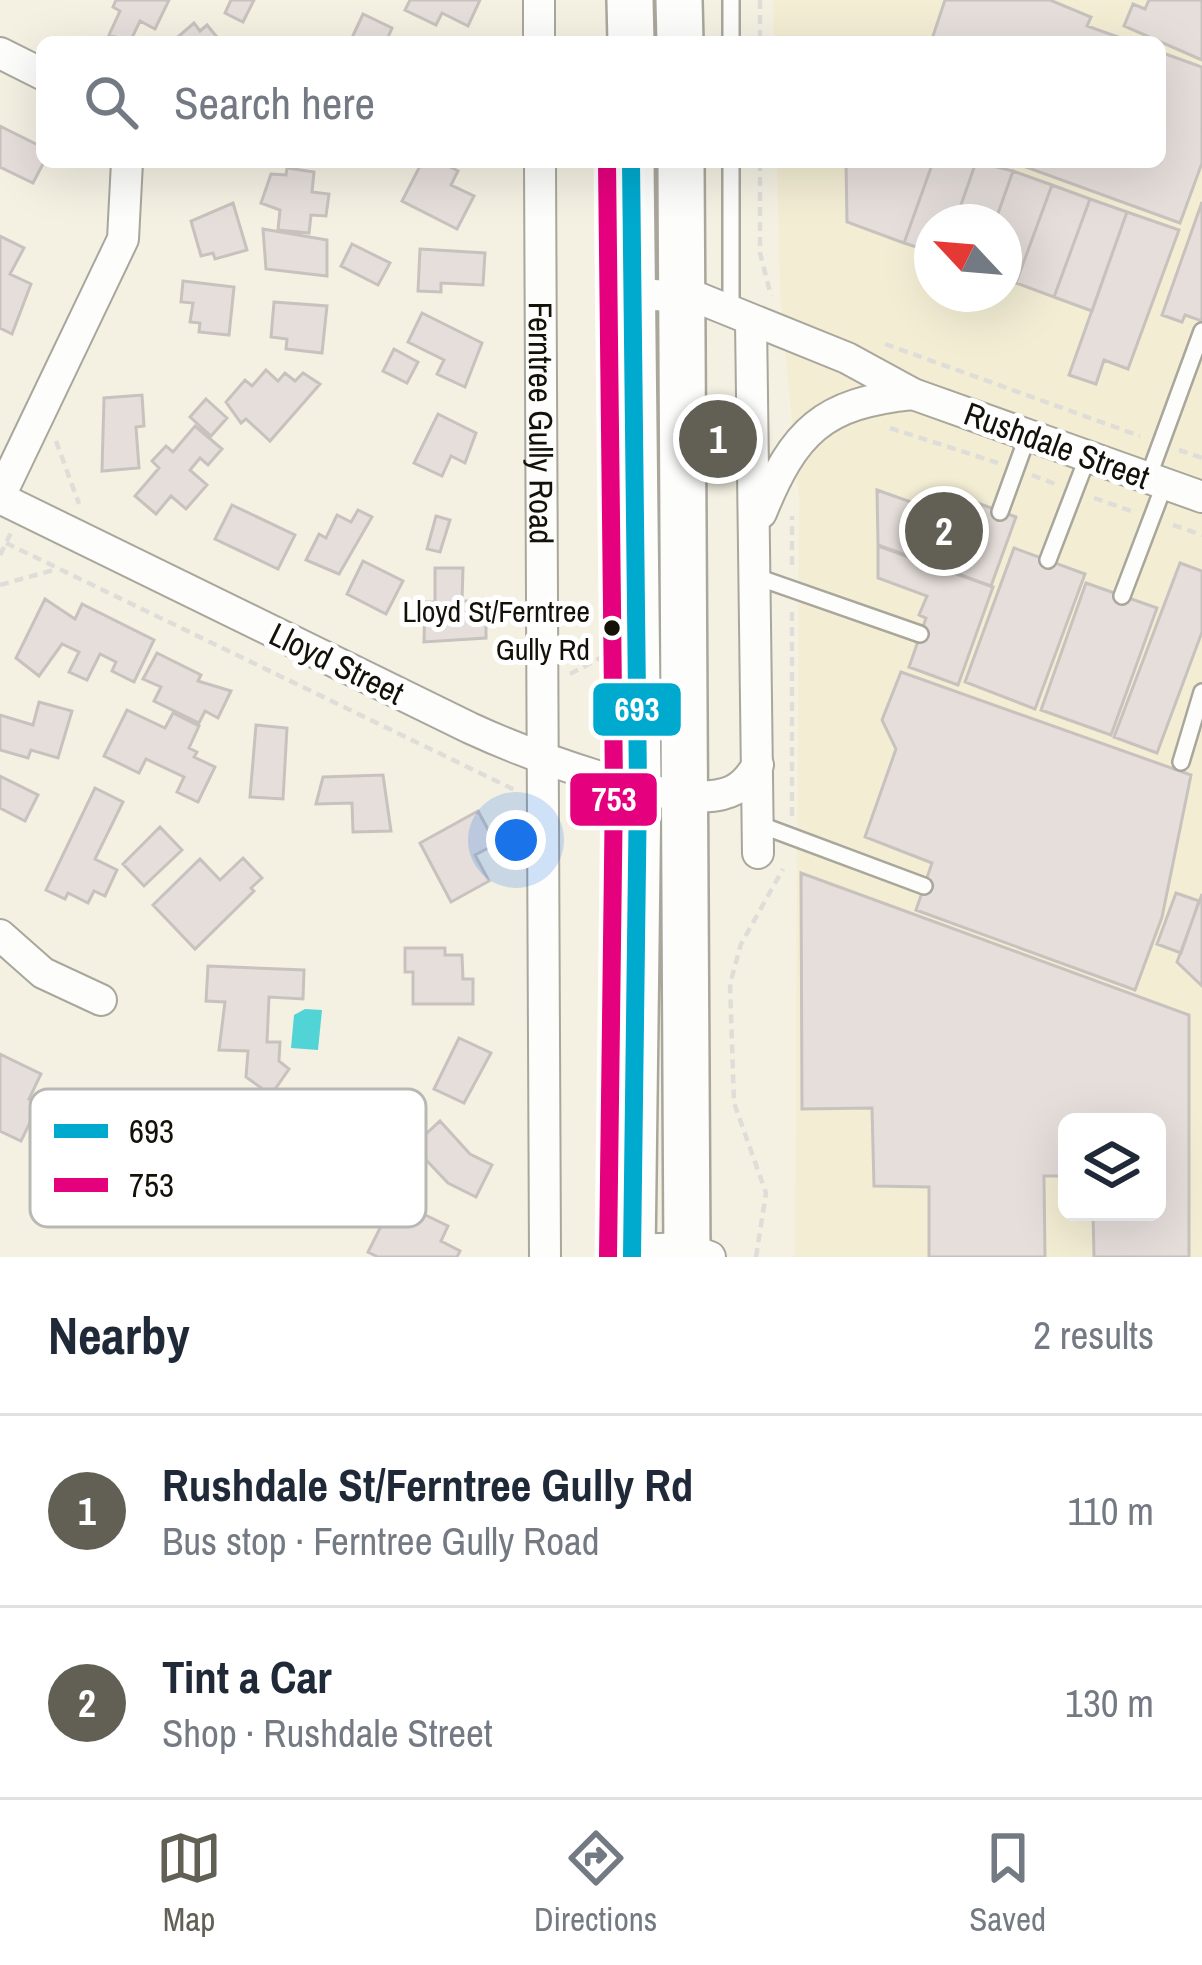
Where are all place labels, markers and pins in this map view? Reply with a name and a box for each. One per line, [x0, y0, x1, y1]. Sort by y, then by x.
pin: 1 [679, 394, 757, 484]
pin: 2 [905, 486, 983, 576]
place label: Lloyd St/Ferntree Gully Rd [403, 591, 590, 669]
marker: Lloyd St/Ferntree Gully Rd [601, 617, 623, 639]

